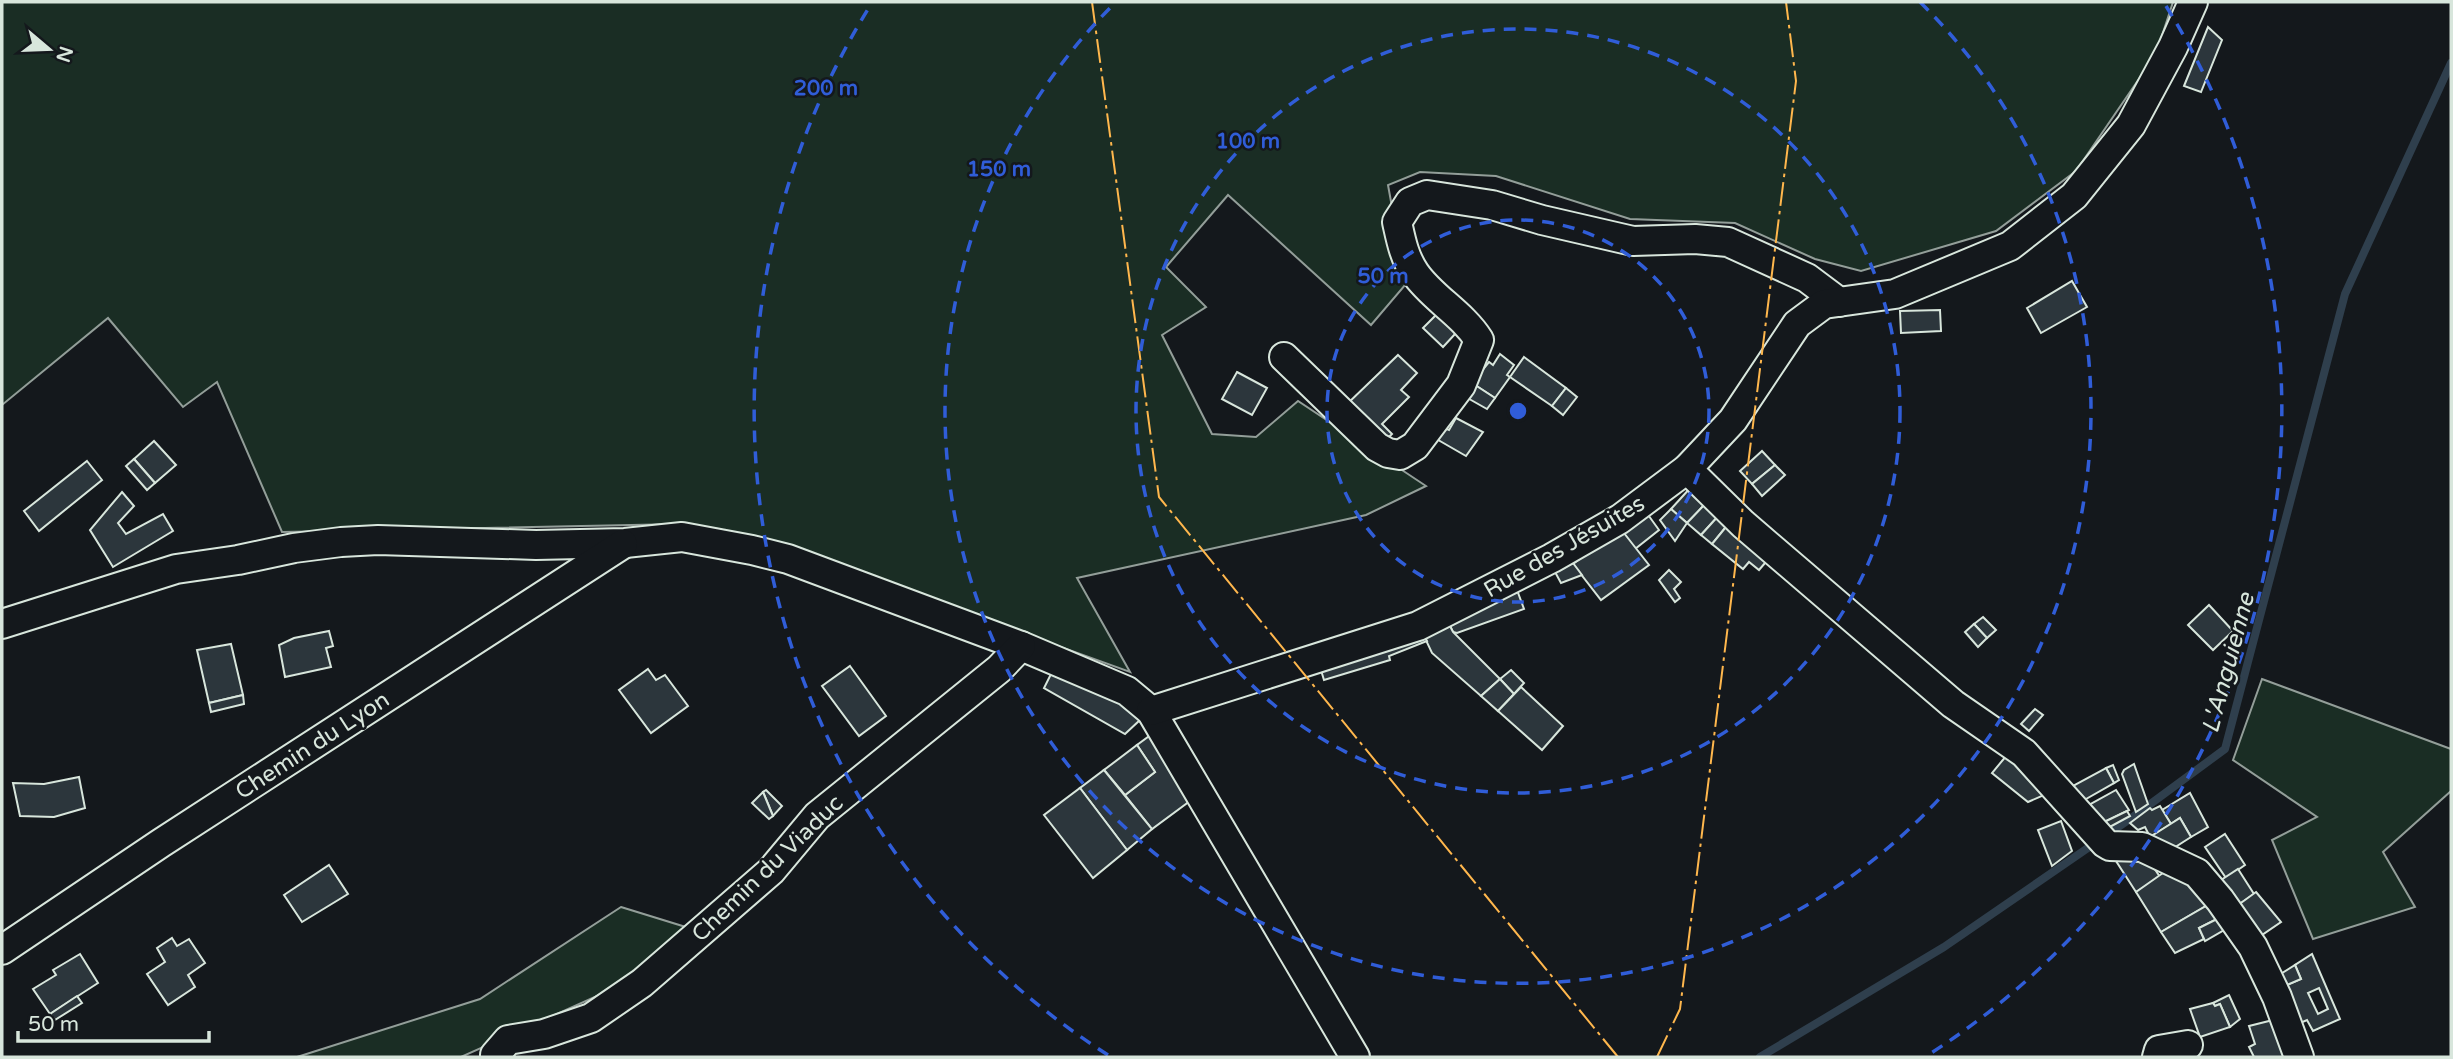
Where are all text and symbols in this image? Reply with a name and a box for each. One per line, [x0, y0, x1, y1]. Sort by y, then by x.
north arrow [14, 14, 84, 84]
text: N [51, 43, 77, 65]
text: 200 m [794, 76, 858, 101]
text: 100 m [1216, 129, 1280, 154]
text: 150 m [967, 157, 1031, 182]
text: 50 m [1357, 264, 1409, 289]
centre of rings [1506, 399, 1530, 423]
street label: Rue des Jésuites [1479, 489, 1650, 604]
water label: L'Anguienne [2196, 589, 2261, 736]
street label: Chemin du Lyon [230, 686, 395, 806]
street label: Chemin du Viaduc [686, 789, 849, 948]
scale bar [18, 1000, 208, 1044]
text: 50 m [28, 1012, 79, 1037]

